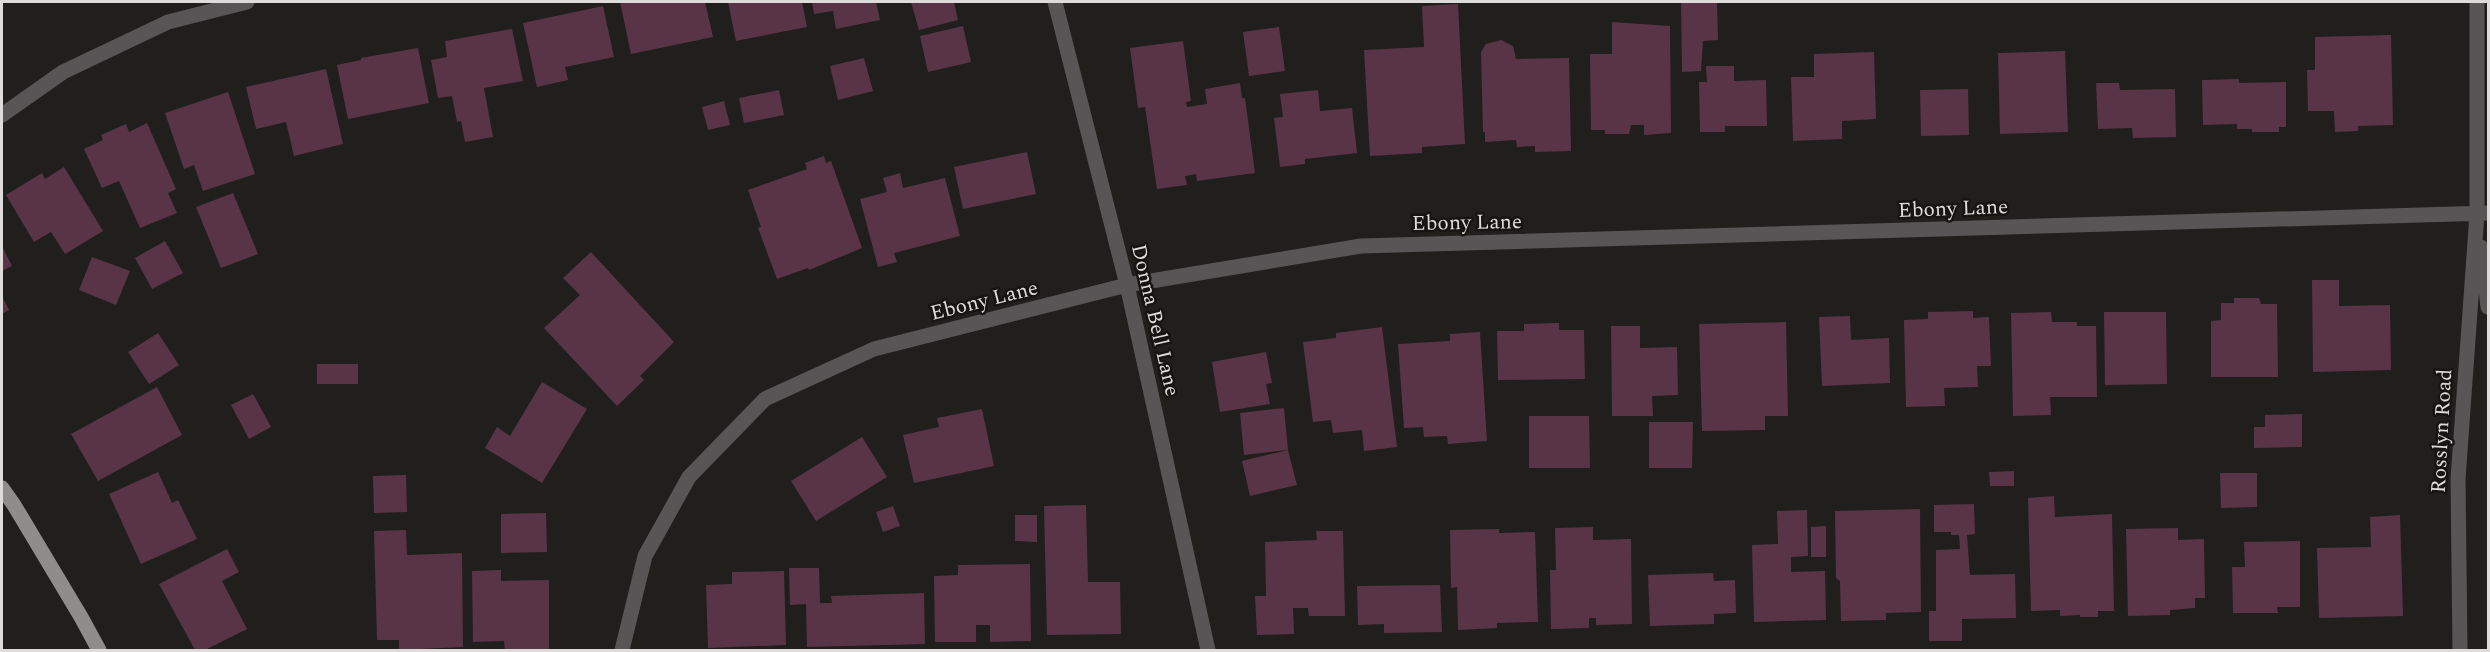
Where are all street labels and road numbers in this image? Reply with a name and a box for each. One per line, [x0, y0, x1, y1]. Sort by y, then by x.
street label: Ebony Lane [1897, 191, 2009, 227]
street label: Ebony Lane [1412, 206, 1522, 240]
street label: Donna Bell Lane [1122, 241, 1188, 399]
street label: Ebony Lane [927, 272, 1042, 330]
street label: Rosslyn Road [2423, 368, 2461, 494]

